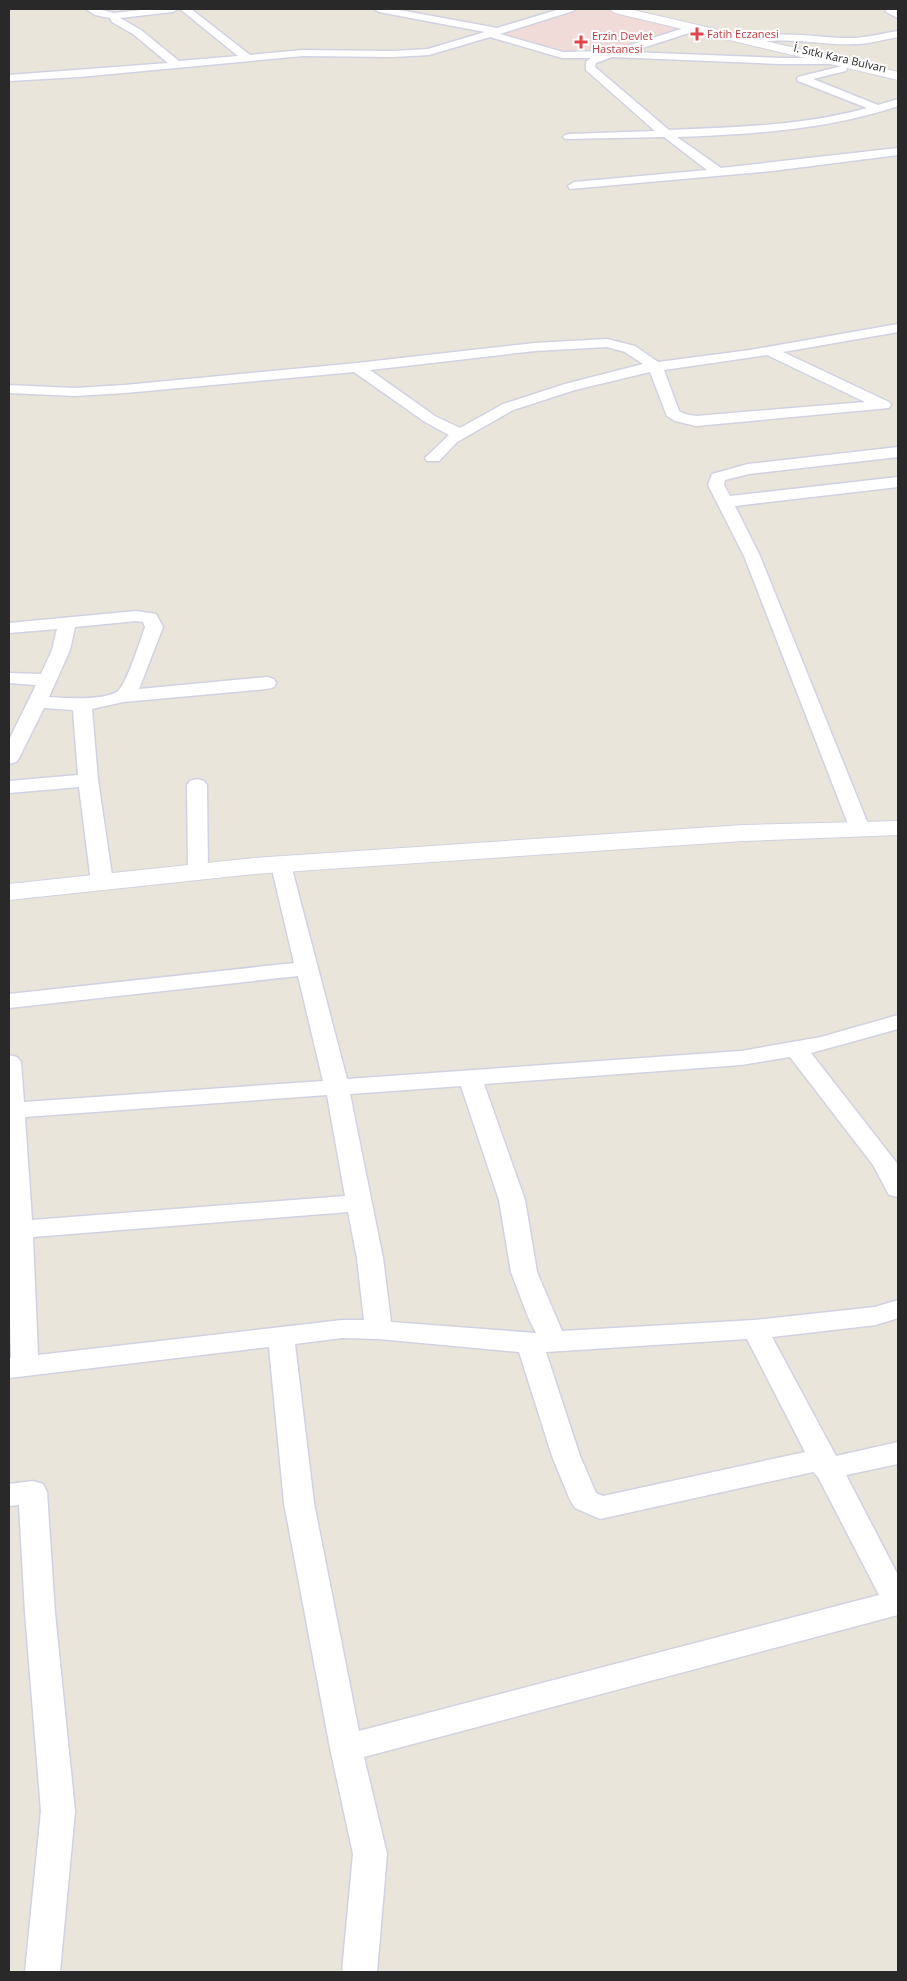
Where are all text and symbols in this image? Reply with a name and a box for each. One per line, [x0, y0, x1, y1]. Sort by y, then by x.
place label: Fatih Eczanesi [707, 26, 779, 41]
place label: Erzin Devlet Hastanesi [592, 28, 653, 56]
marker: Fatih Eczanesi [691, 28, 703, 40]
marker: Erzin Devlet Hastanesi [574, 35, 588, 49]
street label: İ. Sıtkı Kara Bulvarı [792, 40, 888, 75]

